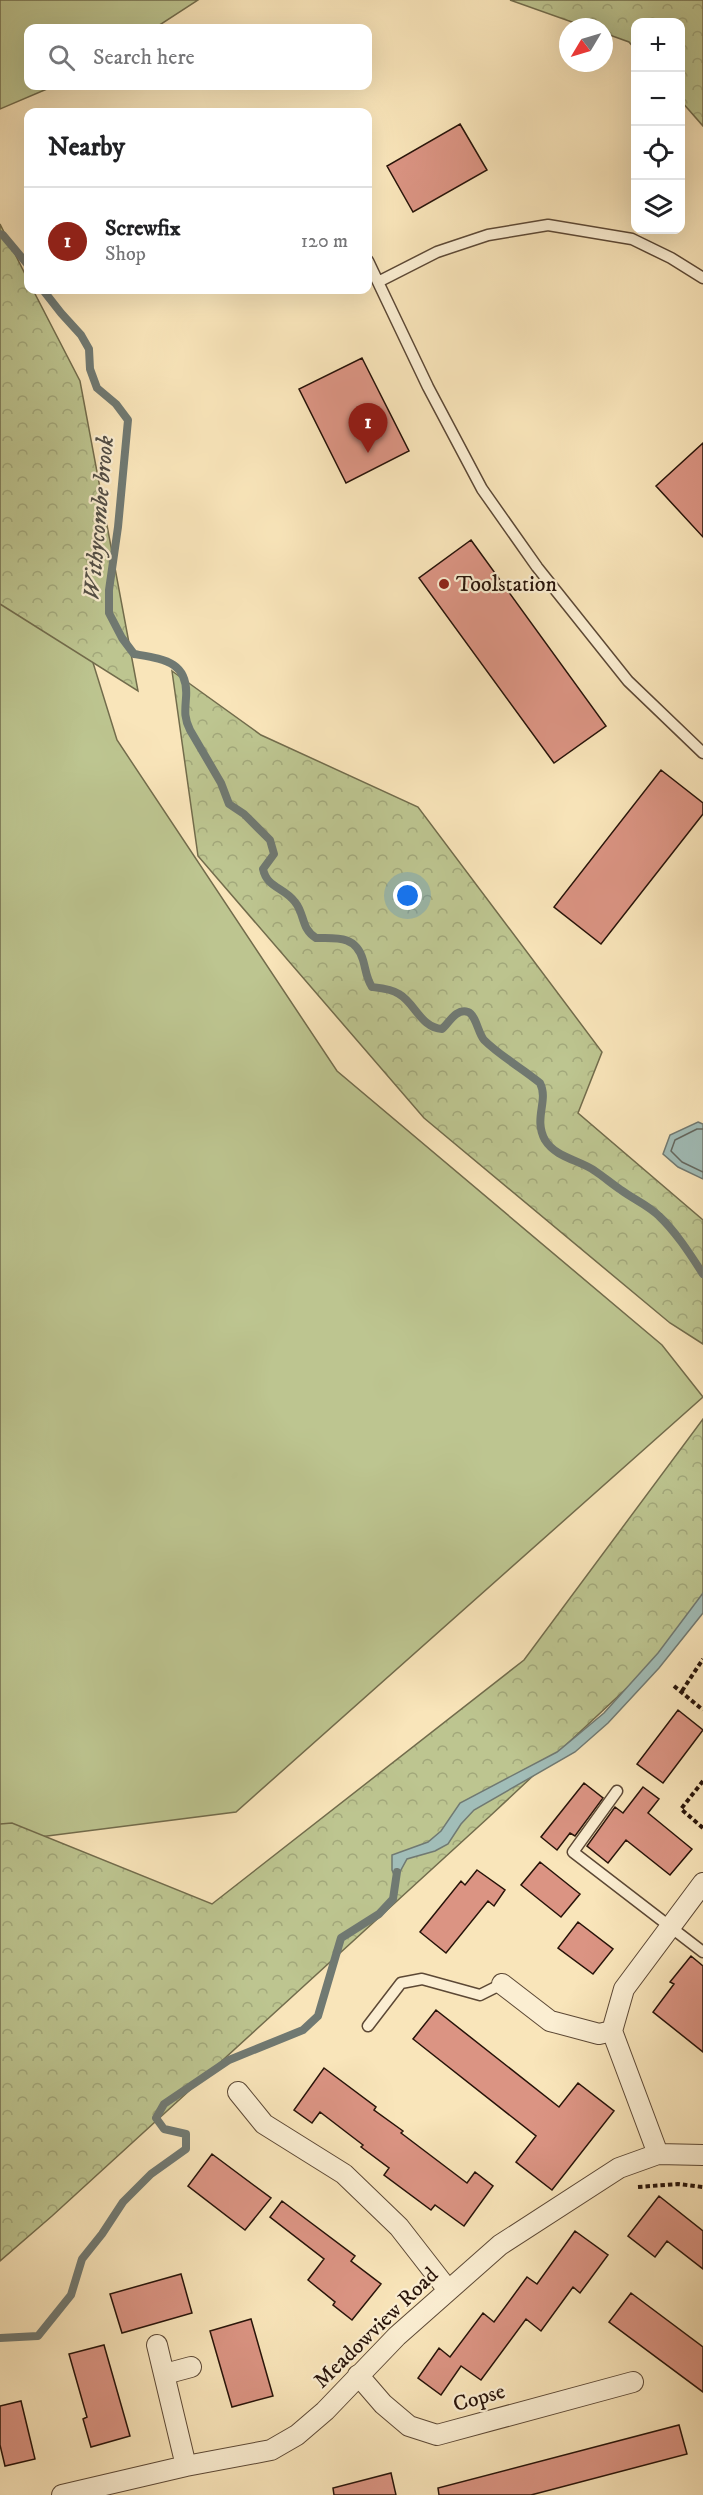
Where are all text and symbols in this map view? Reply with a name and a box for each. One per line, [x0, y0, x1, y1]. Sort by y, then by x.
north arrow [559, 18, 613, 72]
map controls [631, 18, 685, 234]
button: + [631, 18, 685, 72]
search box [24, 24, 372, 90]
icon: search [45, 41, 78, 74]
text: Search here [93, 44, 195, 71]
button: − [631, 72, 685, 126]
button: locate [631, 126, 685, 180]
text: Nearby [48, 131, 125, 164]
button: layers [631, 180, 685, 234]
text: Screwfix [105, 215, 181, 242]
text: 1 [64, 229, 71, 254]
text: 120 m [301, 229, 348, 254]
text: Shop [105, 242, 146, 267]
pin: 1 [348, 404, 388, 453]
water label: Withycombe brook [77, 435, 121, 601]
place label: Toolstation [456, 571, 557, 598]
marker: Toolstation [437, 577, 451, 591]
your location [393, 881, 422, 910]
street label: Meadowview Road [308, 2262, 444, 2394]
street label: Copse [450, 2378, 508, 2418]

